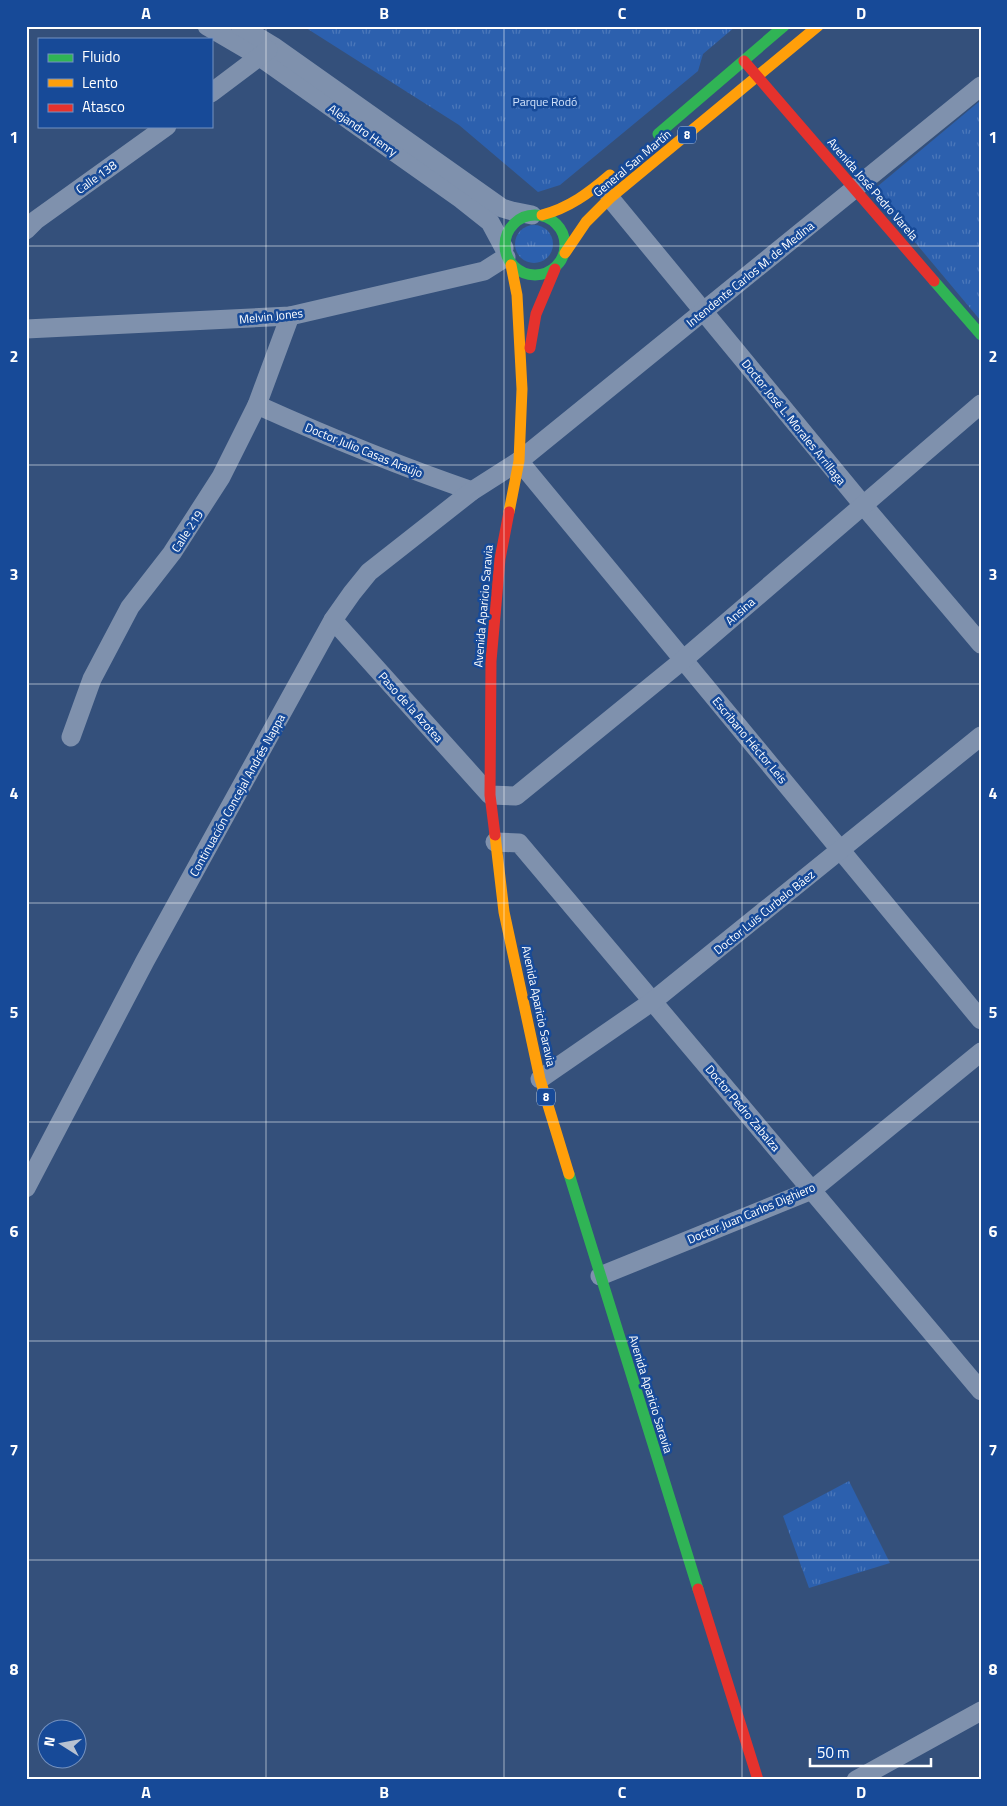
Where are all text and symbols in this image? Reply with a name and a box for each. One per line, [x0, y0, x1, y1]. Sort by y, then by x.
text: A [141, 1, 151, 25]
text: B [379, 1, 389, 25]
text: C [618, 1, 627, 25]
text: D [856, 1, 866, 25]
legend [38, 38, 212, 128]
text: Fluido [82, 45, 121, 68]
text: Lento [82, 71, 118, 94]
park label: Parque Rodó [513, 92, 577, 111]
text: Atasco [82, 95, 125, 118]
street label: Alejandro Henry [324, 99, 402, 161]
text: 1 [10, 125, 18, 149]
street label: General San Martín [589, 125, 675, 201]
text: 1 [989, 125, 997, 149]
road number: 8 [678, 126, 696, 144]
street label: Avenida José Pedro Varela [823, 133, 923, 245]
street label: Calle 138 [71, 155, 121, 198]
street label: Intendente Carlos M. de Medina [682, 216, 818, 332]
street label: Melvin Jones [238, 303, 304, 329]
text: 2 [10, 344, 18, 368]
text: 2 [989, 344, 997, 368]
street label: Doctor José L. Morales Arrillaga [737, 355, 851, 489]
street label: Doctor Julio Casas Araújo [302, 418, 426, 482]
street label: Calle 219 [166, 506, 208, 556]
street label: Avenida Aparicio Saravia [468, 544, 498, 668]
text: 3 [10, 562, 18, 586]
text: 3 [989, 562, 997, 586]
street label: Ansina [721, 593, 759, 629]
street label: Paso de la Azotea [374, 667, 448, 747]
street label: Escribano Héctor Leis [708, 692, 792, 788]
street label: Continuación Concejal Andrés Nappa [184, 710, 290, 880]
text: 4 [10, 781, 19, 805]
text: 4 [989, 781, 998, 805]
street label: Doctor Luis Curbelo Báez [709, 865, 819, 959]
street label: Avenida Aparicio Saravia [517, 944, 561, 1068]
text: 5 [10, 1000, 19, 1024]
text: 5 [989, 1000, 998, 1024]
street label: Doctor Pedro Zabalza [701, 1060, 785, 1156]
road number: 8 [537, 1088, 555, 1106]
street label: Doctor Juan Carlos Dighiero [684, 1177, 818, 1249]
text: 6 [10, 1219, 19, 1243]
text: 6 [989, 1219, 998, 1243]
street label: Avenida Aparicio Saravia [624, 1332, 678, 1456]
text: 7 [10, 1438, 18, 1462]
text: 7 [989, 1438, 997, 1462]
text: 8 [10, 1657, 19, 1681]
text: 8 [989, 1657, 998, 1681]
north arrow [38, 1718, 88, 1768]
text: N [38, 1735, 60, 1748]
scale bar [810, 1736, 931, 1768]
text: 50 m [817, 1741, 850, 1764]
text: A [141, 1780, 151, 1804]
text: B [379, 1780, 389, 1804]
text: C [618, 1780, 627, 1804]
text: D [856, 1780, 866, 1804]

